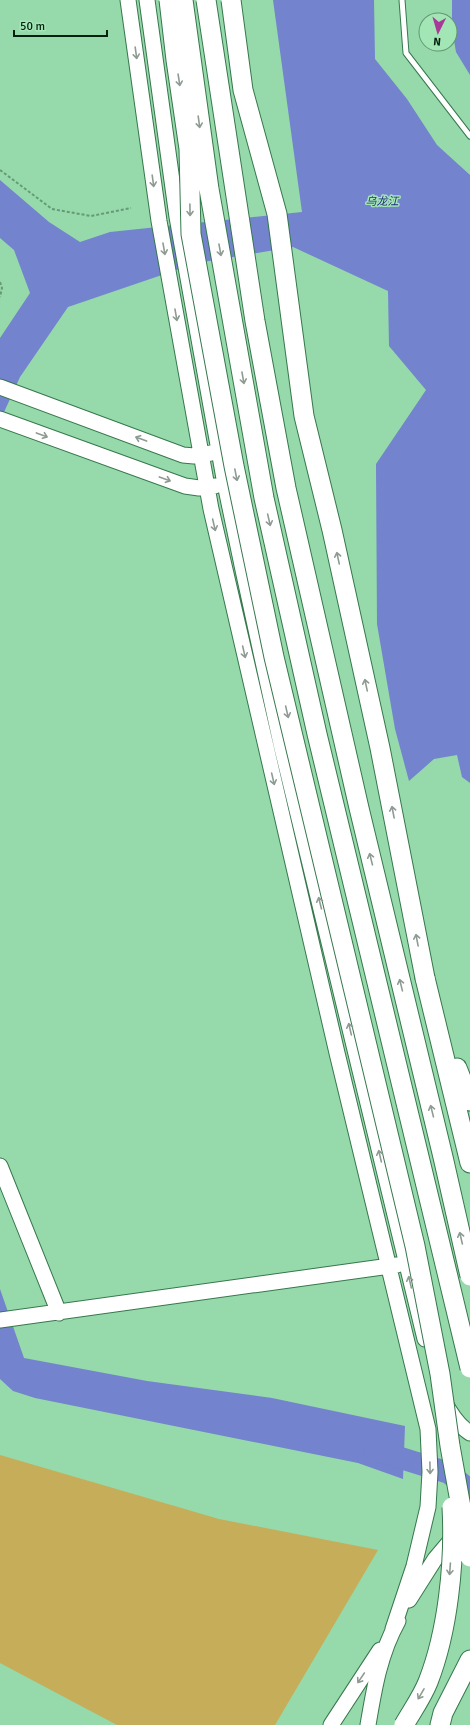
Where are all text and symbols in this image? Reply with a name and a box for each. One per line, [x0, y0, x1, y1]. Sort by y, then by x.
scale bar [14, 12, 107, 38]
north arrow [418, 12, 458, 52]
text: 50 m [20, 19, 45, 34]
text: N [433, 35, 442, 48]
one-way arrow [132, 46, 140, 59]
one-way arrow [175, 73, 183, 86]
one-way arrow [195, 115, 203, 128]
one-way arrow [149, 174, 157, 187]
water label: 乌龙江 [366, 195, 399, 208]
one-way arrow [187, 203, 194, 216]
one-way arrow [160, 242, 168, 255]
one-way arrow [216, 243, 224, 256]
one-way arrow [172, 308, 180, 321]
one-way arrow [239, 371, 247, 384]
one-way arrow [36, 431, 48, 439]
one-way arrow [135, 435, 147, 443]
one-way arrow [233, 469, 241, 482]
one-way arrow [158, 476, 171, 483]
one-way arrow [266, 513, 274, 526]
one-way arrow [211, 519, 219, 532]
one-way arrow [334, 551, 342, 564]
one-way arrow [240, 645, 248, 658]
one-way arrow [362, 678, 370, 691]
one-way arrow [284, 705, 291, 718]
one-way arrow [270, 772, 278, 785]
one-way arrow [388, 806, 396, 819]
one-way arrow [367, 852, 374, 865]
one-way arrow [315, 897, 323, 910]
one-way arrow [413, 933, 421, 946]
one-way arrow [397, 979, 405, 992]
one-way arrow [346, 1023, 354, 1036]
one-way arrow [428, 1105, 435, 1118]
one-way arrow [376, 1150, 384, 1163]
one-way arrow [457, 1232, 465, 1245]
one-way arrow [406, 1276, 414, 1289]
one-way arrow [426, 1461, 433, 1474]
one-way arrow [447, 1562, 454, 1575]
one-way arrow [357, 1672, 365, 1683]
one-way arrow [417, 1688, 425, 1700]

